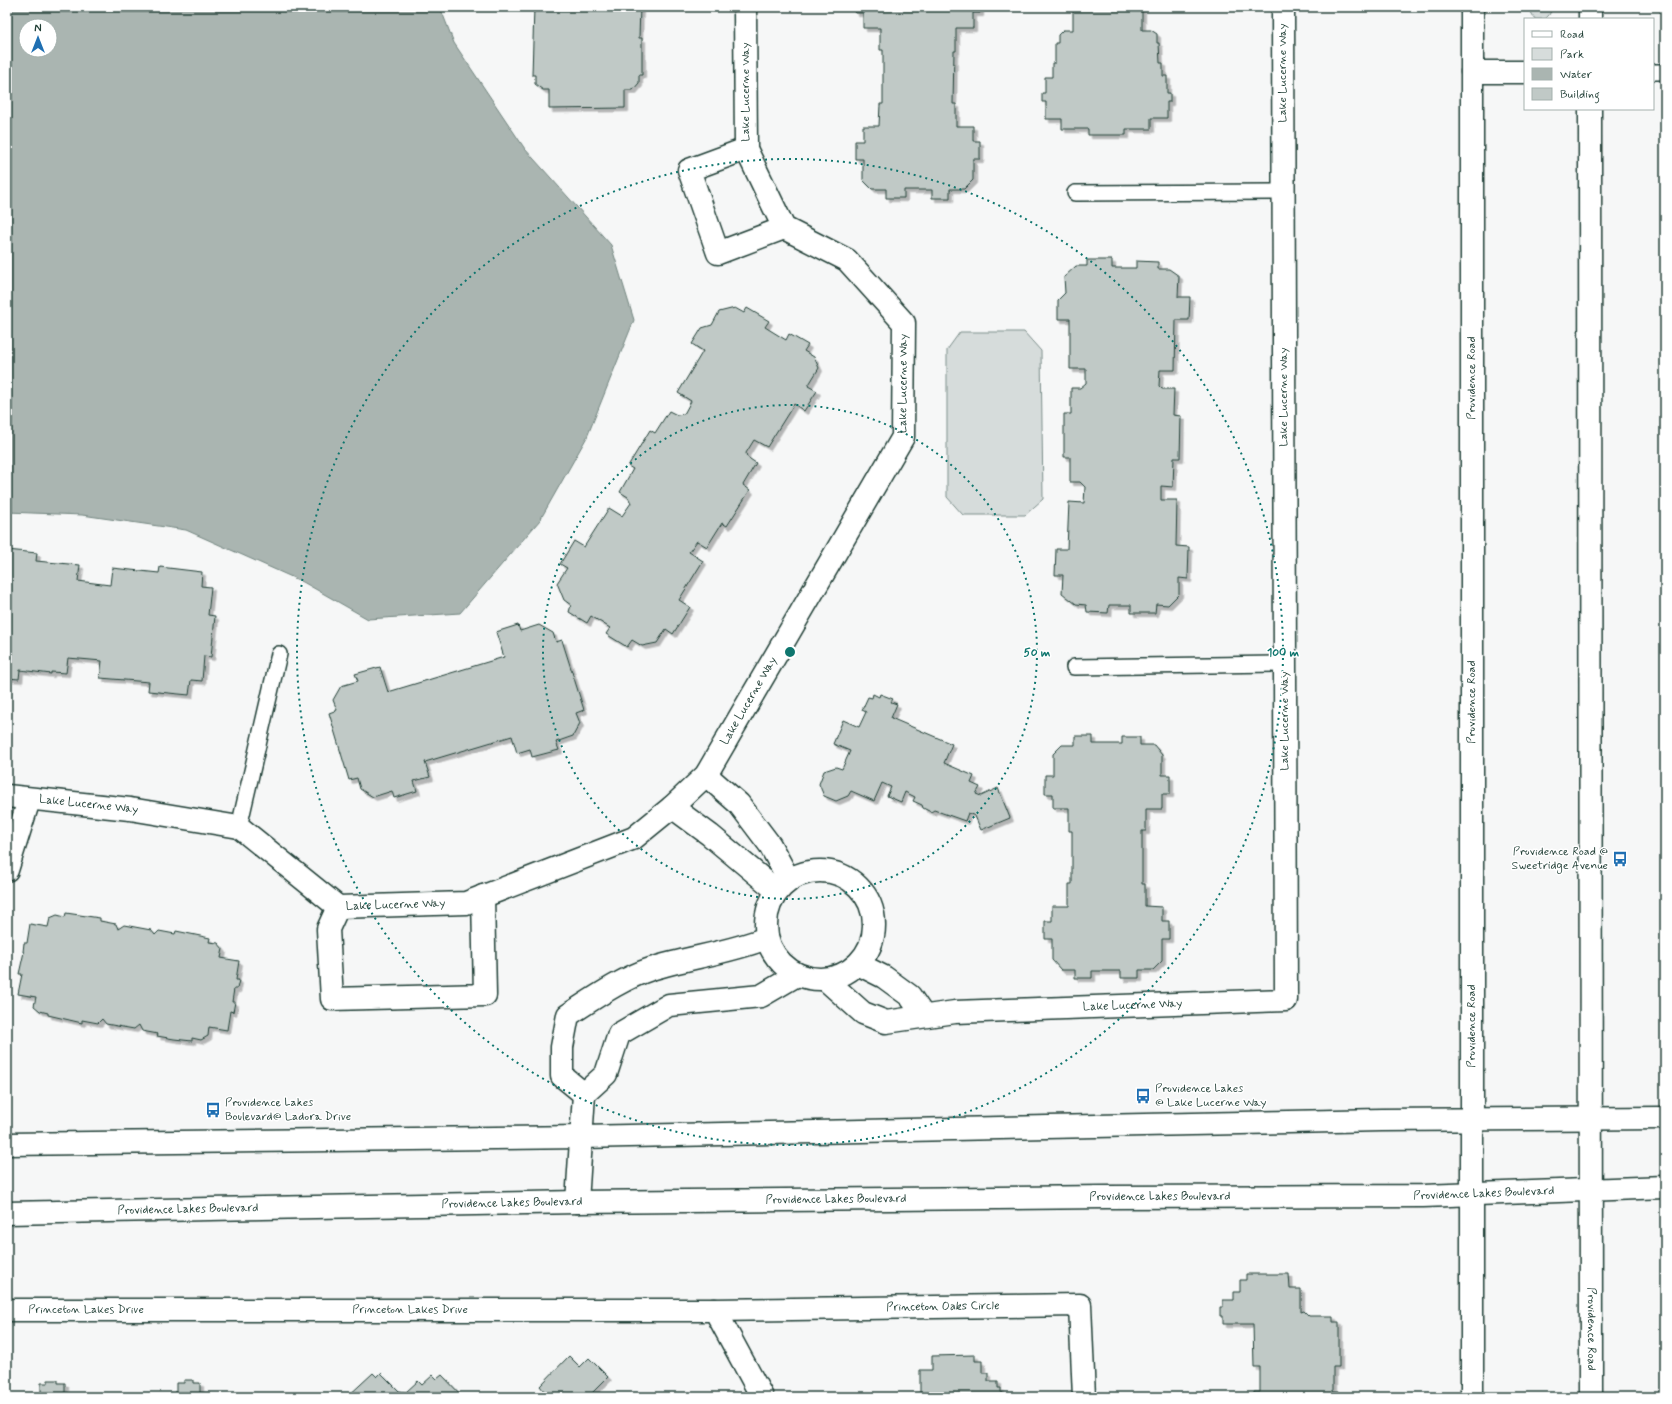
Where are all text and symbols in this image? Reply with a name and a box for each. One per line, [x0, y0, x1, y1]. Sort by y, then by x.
north arrow [18, 18, 58, 58]
legend [1524, 18, 1654, 110]
text: N [34, 22, 42, 36]
street label: Lake Lucerne Way [1275, 23, 1291, 123]
text: Road [1560, 27, 1584, 43]
street label: Lake Lucerne Way [738, 42, 754, 142]
text: Park [1560, 47, 1584, 63]
text: Water [1560, 67, 1592, 83]
text: Building [1560, 87, 1600, 104]
street label: Lake Lucerne Way [895, 334, 912, 433]
street label: Providence Road [1464, 336, 1480, 420]
street label: Lake Lucerne Way [1276, 347, 1292, 447]
centre of rings [783, 645, 797, 659]
text: 50 m [1024, 645, 1051, 661]
text: 100 m [1267, 645, 1300, 661]
street label: Lake Lucerne Way [717, 654, 781, 748]
street label: Providence Road [1464, 660, 1480, 744]
street label: Lake Lucerne Way [1277, 671, 1293, 771]
street label: Lake Lucerne Way [38, 791, 139, 818]
place label: Providence Road @ Sweetridge Avenue [1512, 844, 1608, 874]
bus stop icon: Providence Road @ Sweetridge Avenue [1611, 850, 1629, 868]
street label: Lake Lucerne Way [345, 896, 446, 915]
street label: Providence Road [1464, 984, 1480, 1068]
street label: Lake Lucerne Way [1082, 996, 1183, 1015]
place label: Providence Lakes @ Lake Lucerne Way [1155, 1081, 1266, 1111]
bus stop icon: Providence Lakes @ Lake Lucerne Way [1134, 1087, 1152, 1105]
place label: Providence Lakes Boulevard@ Ladora Drive [225, 1095, 351, 1125]
bus stop icon: Providence Lakes Boulevard@ Ladora Drive [204, 1101, 222, 1119]
street label: Providence Lakes Boulevard [1413, 1183, 1555, 1204]
street label: Providence Lakes Boulevard [1089, 1189, 1230, 1205]
street label: Providence Lakes Boulevard [765, 1191, 906, 1208]
street label: Providence Lakes Boulevard [441, 1194, 582, 1213]
street label: Providence Lakes Boulevard [117, 1200, 259, 1219]
street label: Providence Road [1583, 1287, 1599, 1371]
street label: Princeton Oaks Circle [886, 1298, 1000, 1316]
street label: Princeton Lakes Drive [28, 1302, 144, 1318]
street label: Princeton Lakes Drive [352, 1302, 468, 1318]

